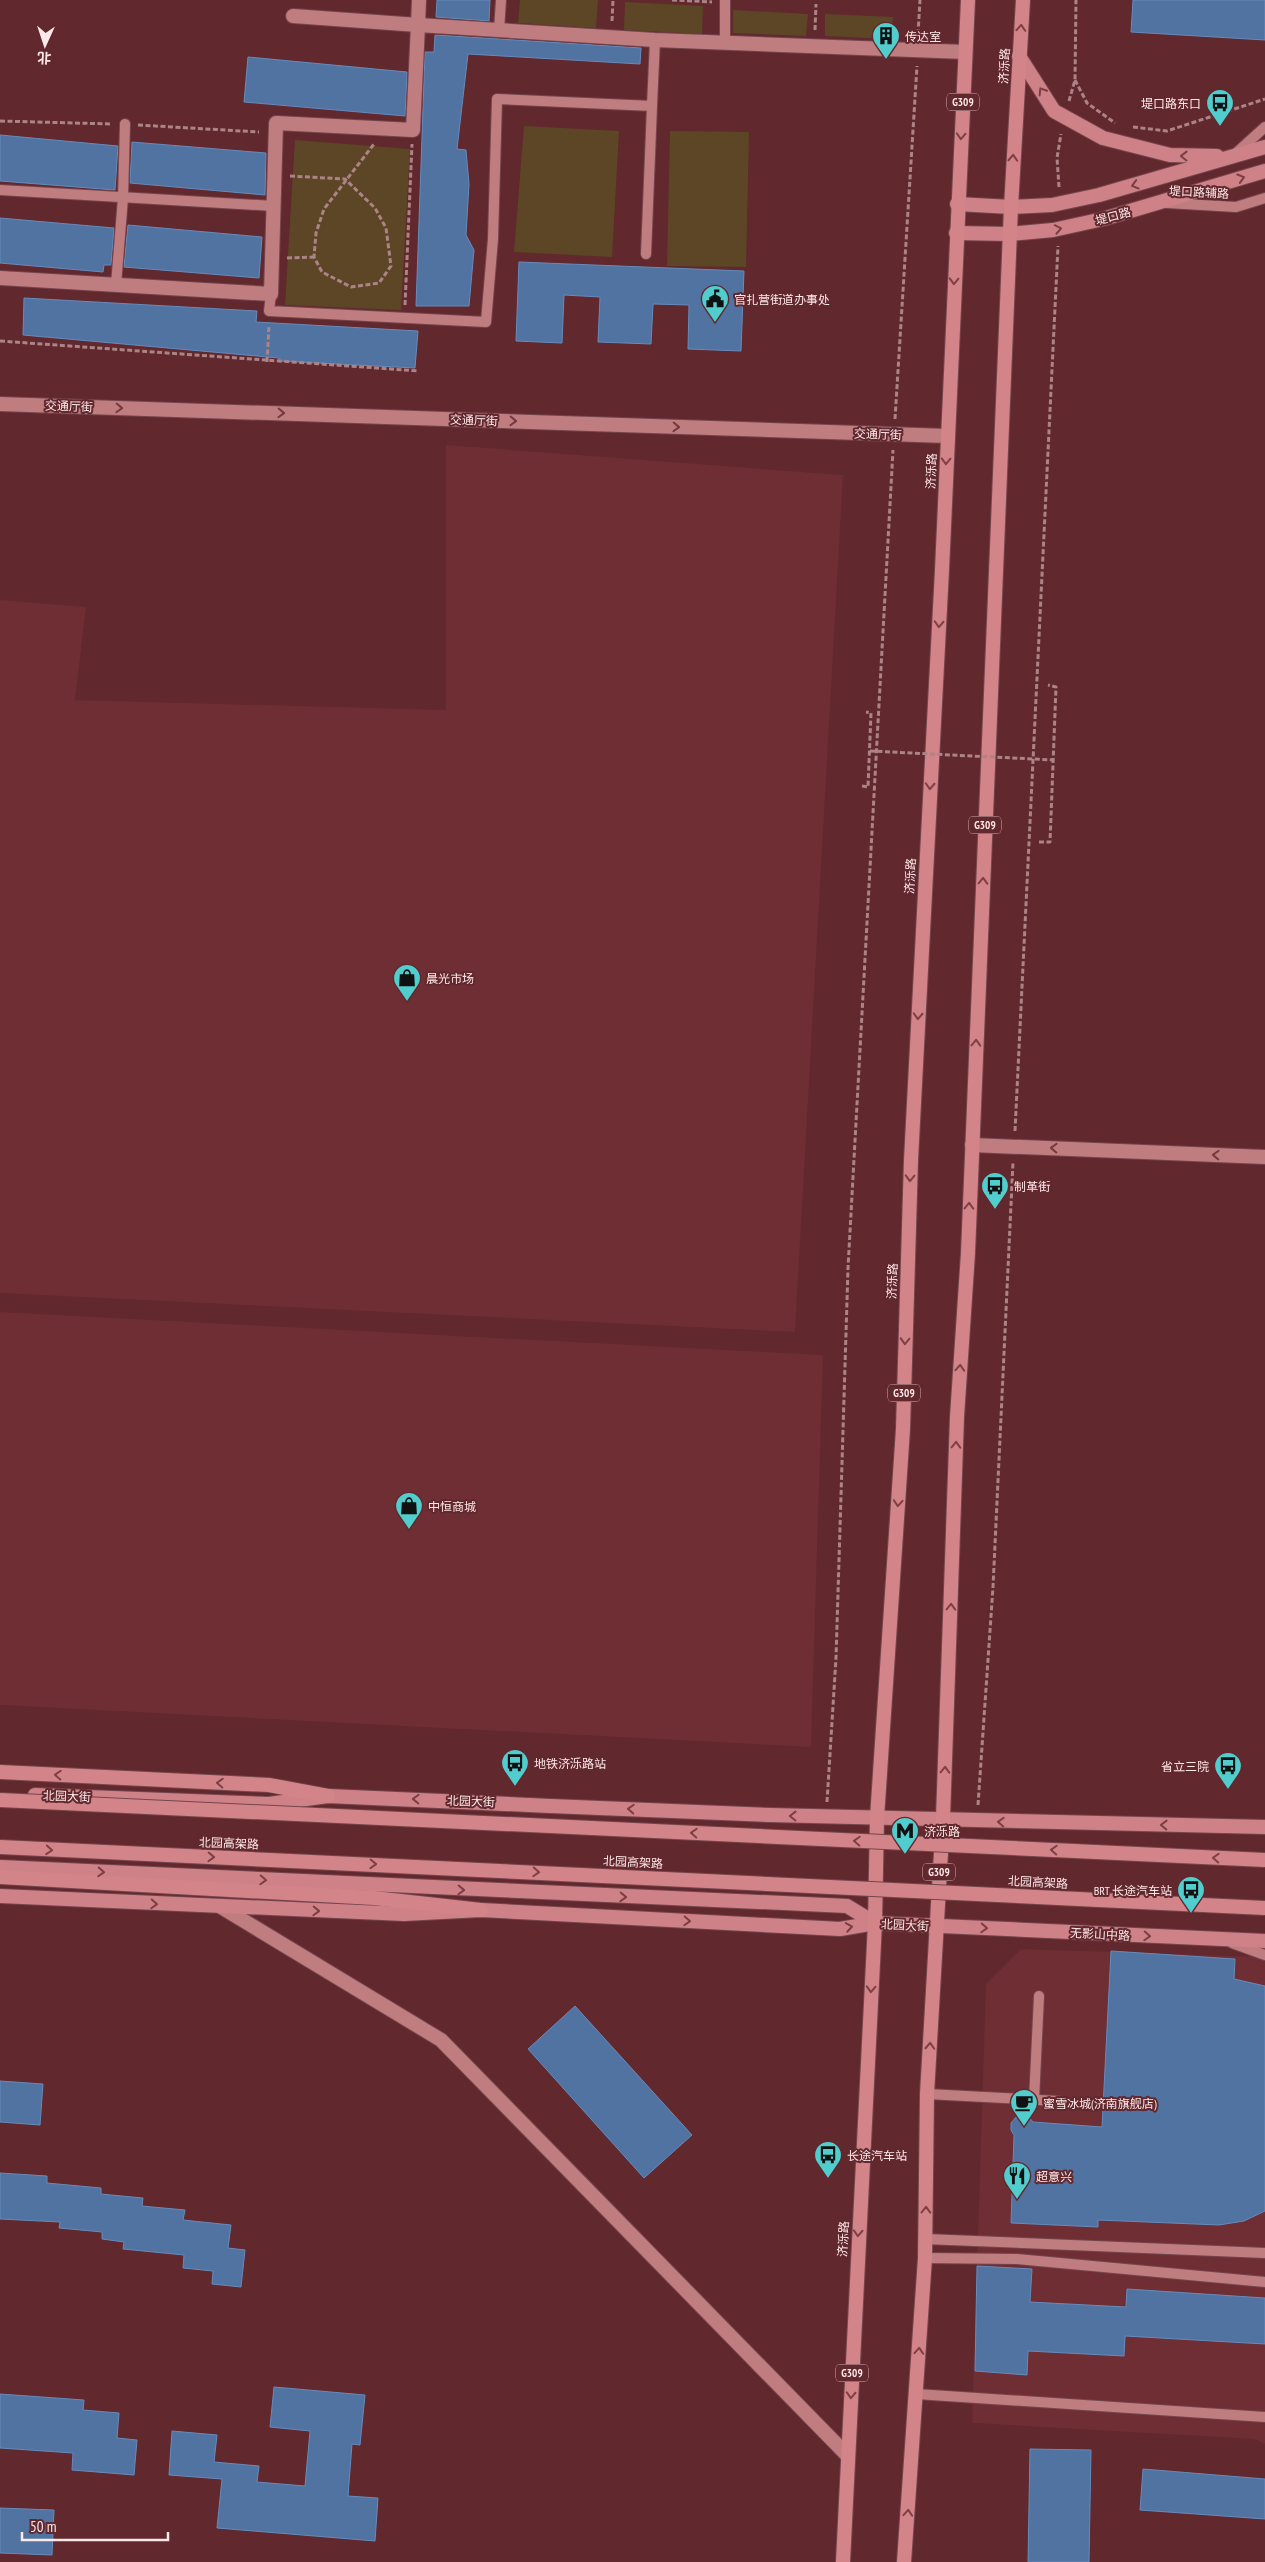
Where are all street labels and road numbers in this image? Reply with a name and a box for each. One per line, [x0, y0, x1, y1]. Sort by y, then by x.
street label: 济泺路 [996, 48, 1012, 84]
road number: G309 [947, 94, 979, 110]
street label: 堤口路辅路 [1169, 183, 1229, 201]
street label: 堤口路 [1094, 204, 1132, 228]
street label: 交通厅街 [45, 398, 93, 414]
street label: 交通厅街 [450, 412, 498, 428]
street label: 交通厅街 [854, 426, 902, 442]
street label: 济泺路 [923, 453, 939, 489]
road number: G309 [969, 816, 1001, 834]
street label: 济泺路 [902, 858, 918, 894]
street label: 济泺路 [884, 1263, 900, 1299]
road number: G309 [888, 1385, 920, 1402]
street label: 北园大街 [43, 1788, 91, 1804]
street label: 北园大街 [447, 1793, 495, 1809]
street label: 北园高架路 [199, 1834, 259, 1852]
street label: 北园高架路 [603, 1853, 663, 1871]
road number: G309 [923, 1864, 955, 1880]
street label: 北园高架路 [1008, 1873, 1068, 1891]
street label: 北园大街 [881, 1916, 929, 1934]
street label: 无影山中路 [1070, 1925, 1130, 1943]
street label: 济泺路 [835, 2221, 851, 2257]
road number: G309 [836, 2364, 868, 2382]

